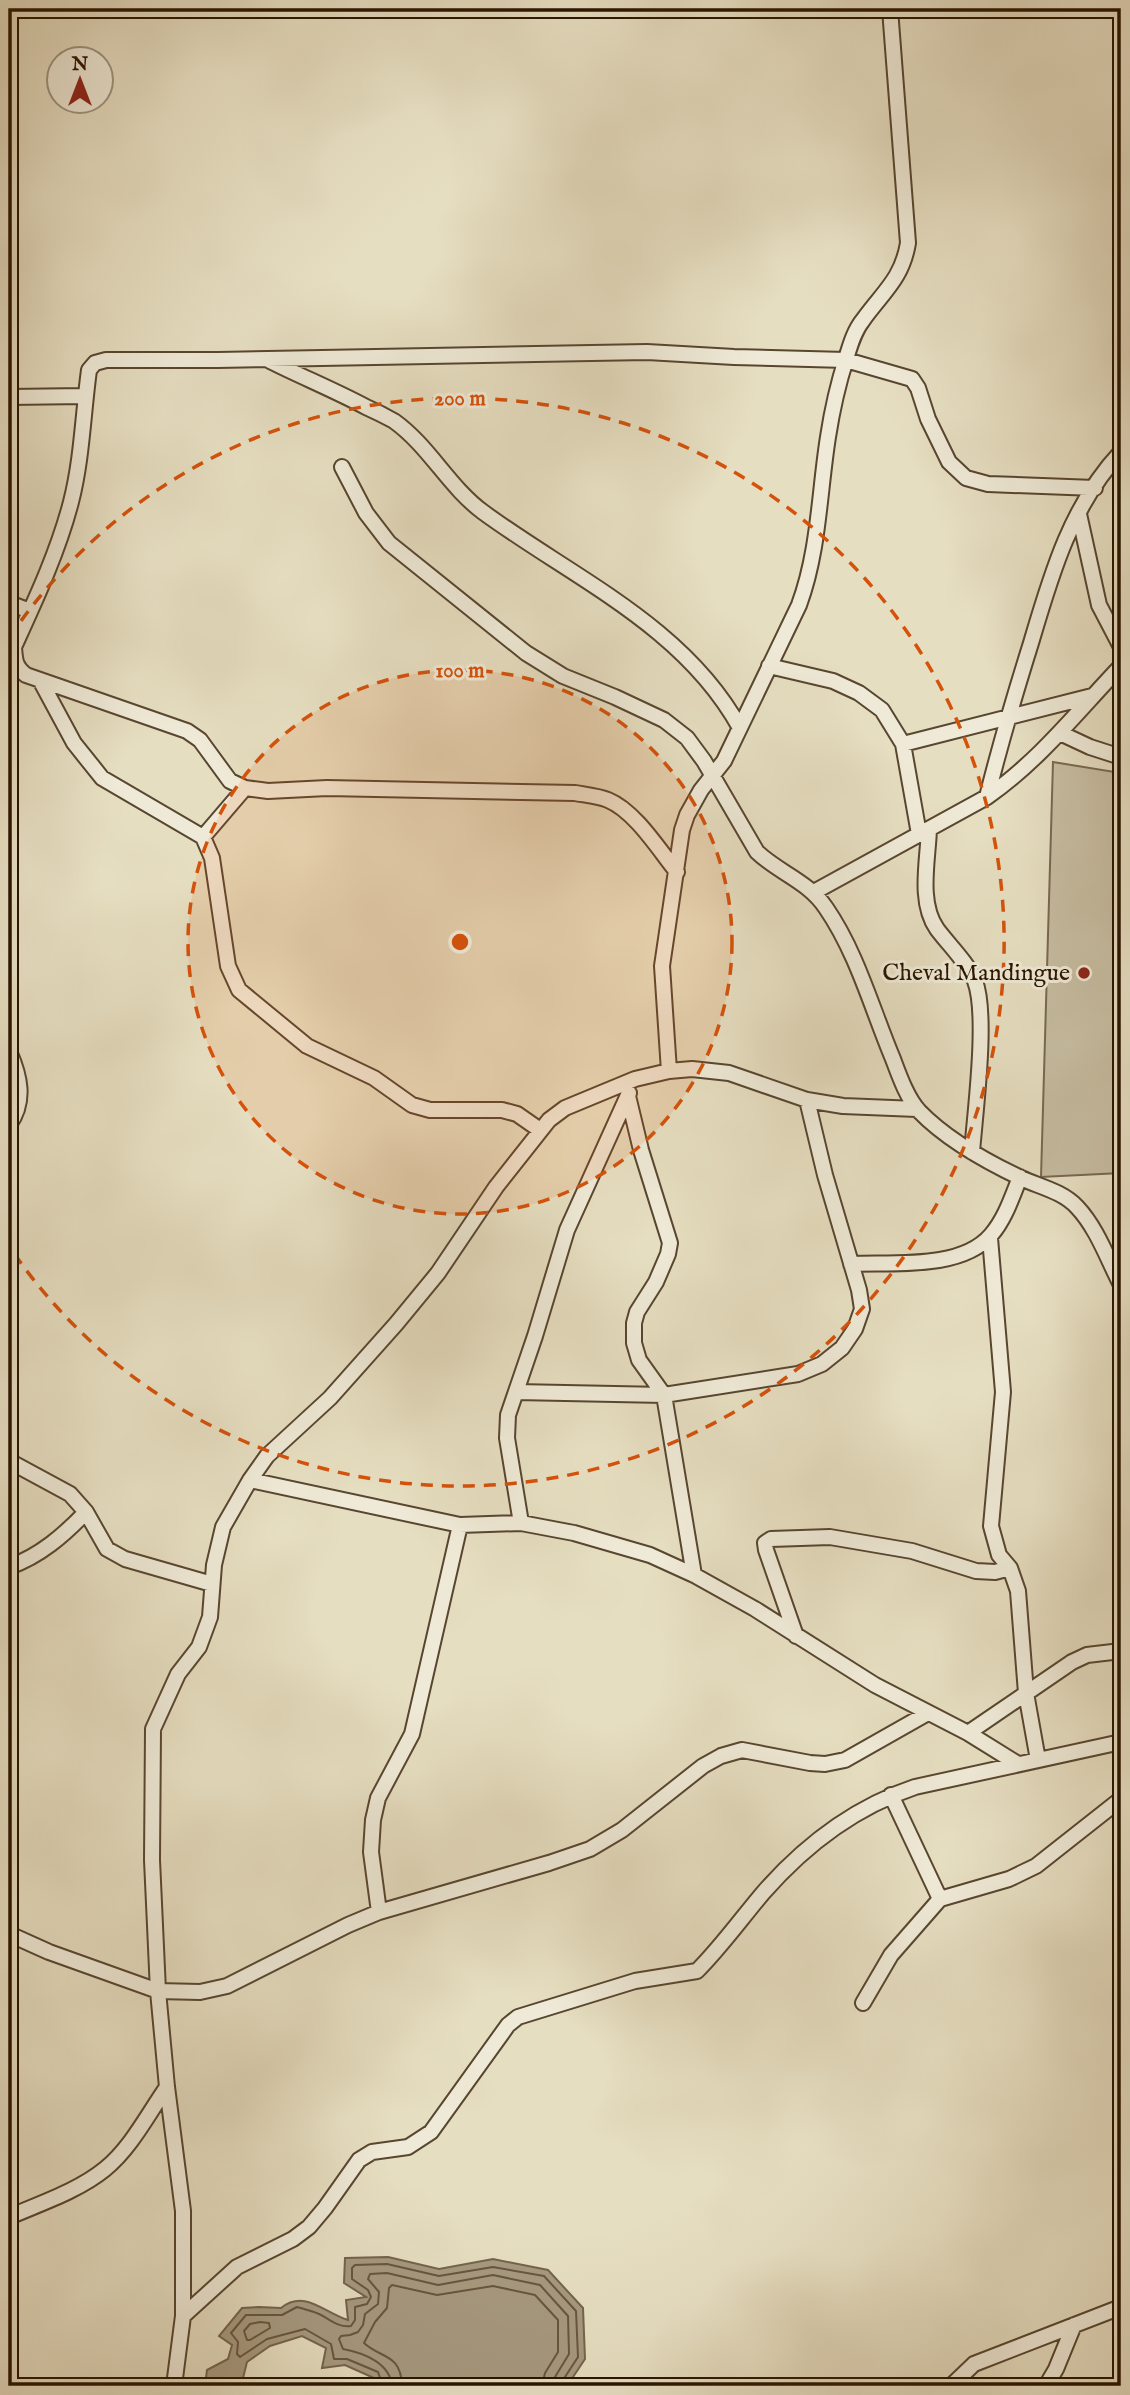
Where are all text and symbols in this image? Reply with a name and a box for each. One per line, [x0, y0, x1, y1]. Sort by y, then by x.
north arrow [46, 46, 116, 116]
text: N [71, 53, 89, 77]
text: 200 m [434, 386, 486, 413]
text: 100 m [435, 658, 485, 685]
centre of rings [448, 930, 472, 954]
place label: Cheval Mandingue [882, 958, 1070, 989]
marker: Cheval Mandingue [1076, 965, 1092, 981]

